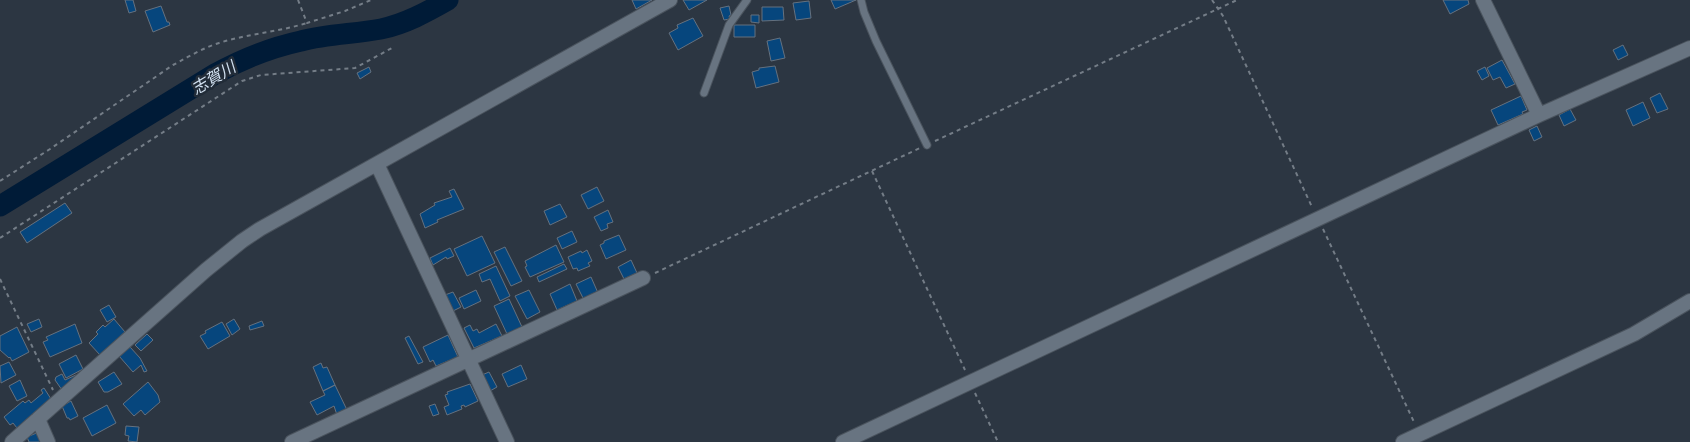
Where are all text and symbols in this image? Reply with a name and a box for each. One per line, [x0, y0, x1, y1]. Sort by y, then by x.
water label: 志賀川 [188, 55, 240, 98]

